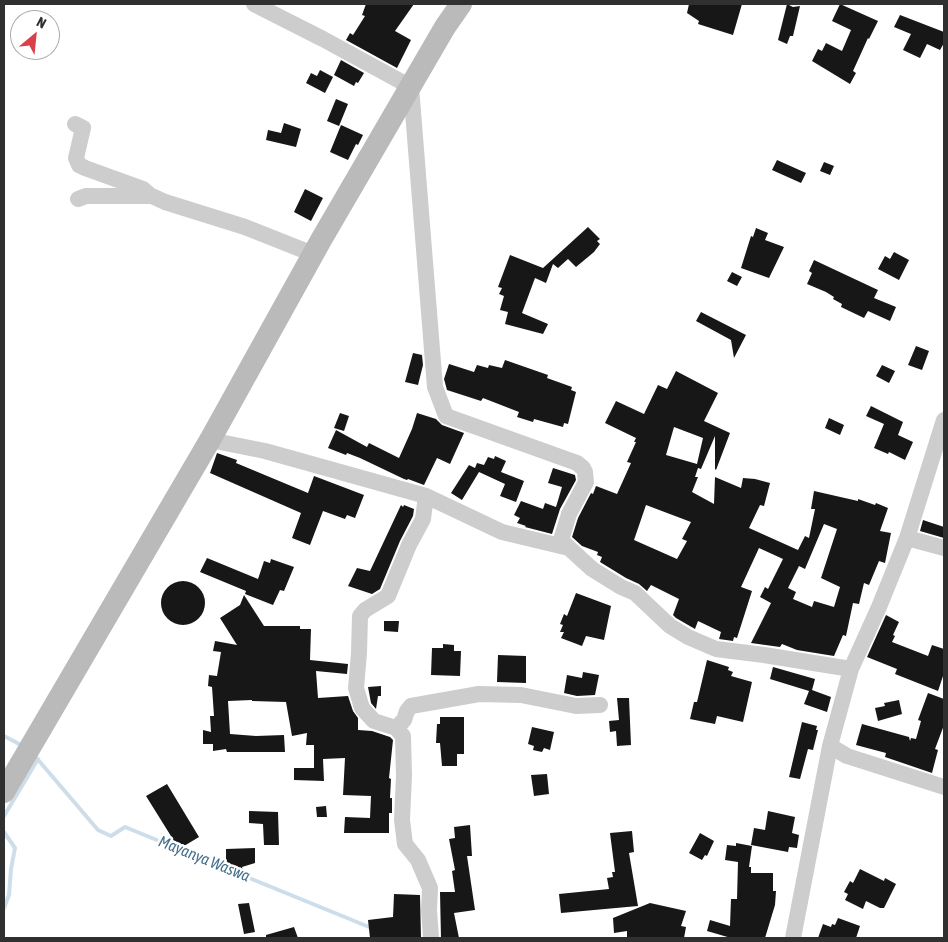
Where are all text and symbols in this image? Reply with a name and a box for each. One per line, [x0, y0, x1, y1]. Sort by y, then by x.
north arrow [10, 10, 60, 60]
text: N [34, 14, 49, 32]
water label: Mayanya Waswa [155, 832, 253, 886]

